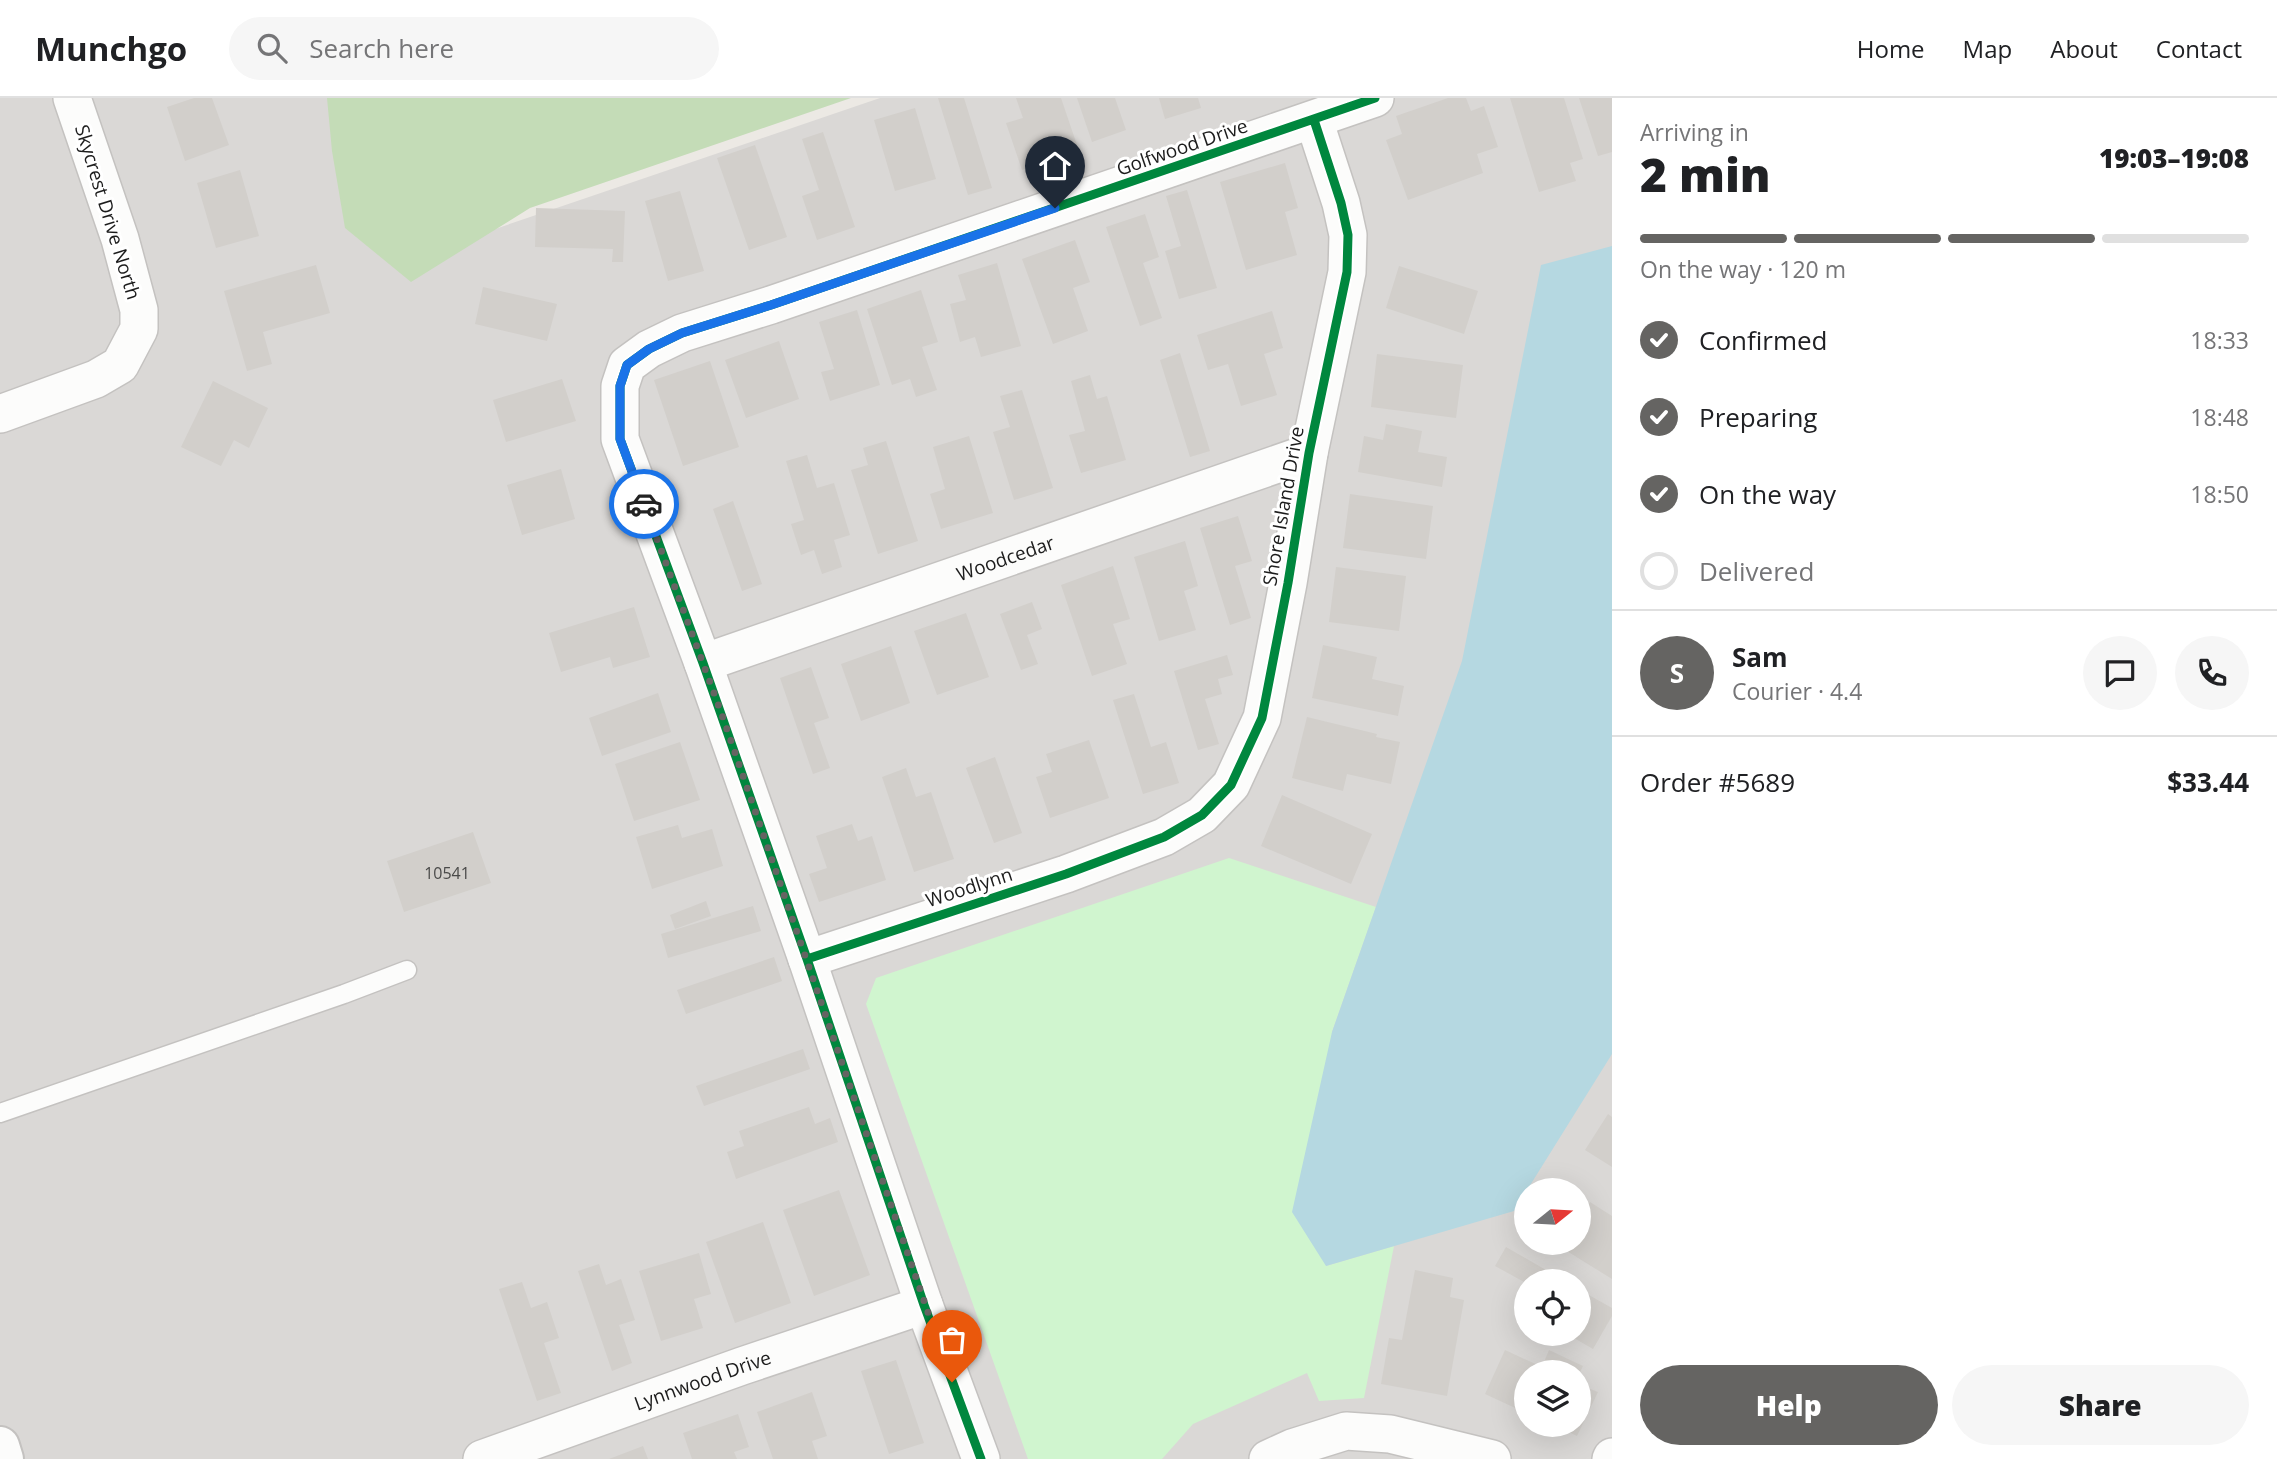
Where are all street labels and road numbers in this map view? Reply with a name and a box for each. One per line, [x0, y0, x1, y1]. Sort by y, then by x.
street label: Golfwood Drive [1113, 112, 1251, 182]
street label: Skycrest Drive North [69, 121, 147, 303]
street label: Shore Island Drive [1256, 424, 1310, 588]
street label: Woodcedar [953, 529, 1058, 587]
street label: Woodlynn [922, 861, 1016, 913]
street label: Lynnwood Drive [630, 1344, 774, 1417]

